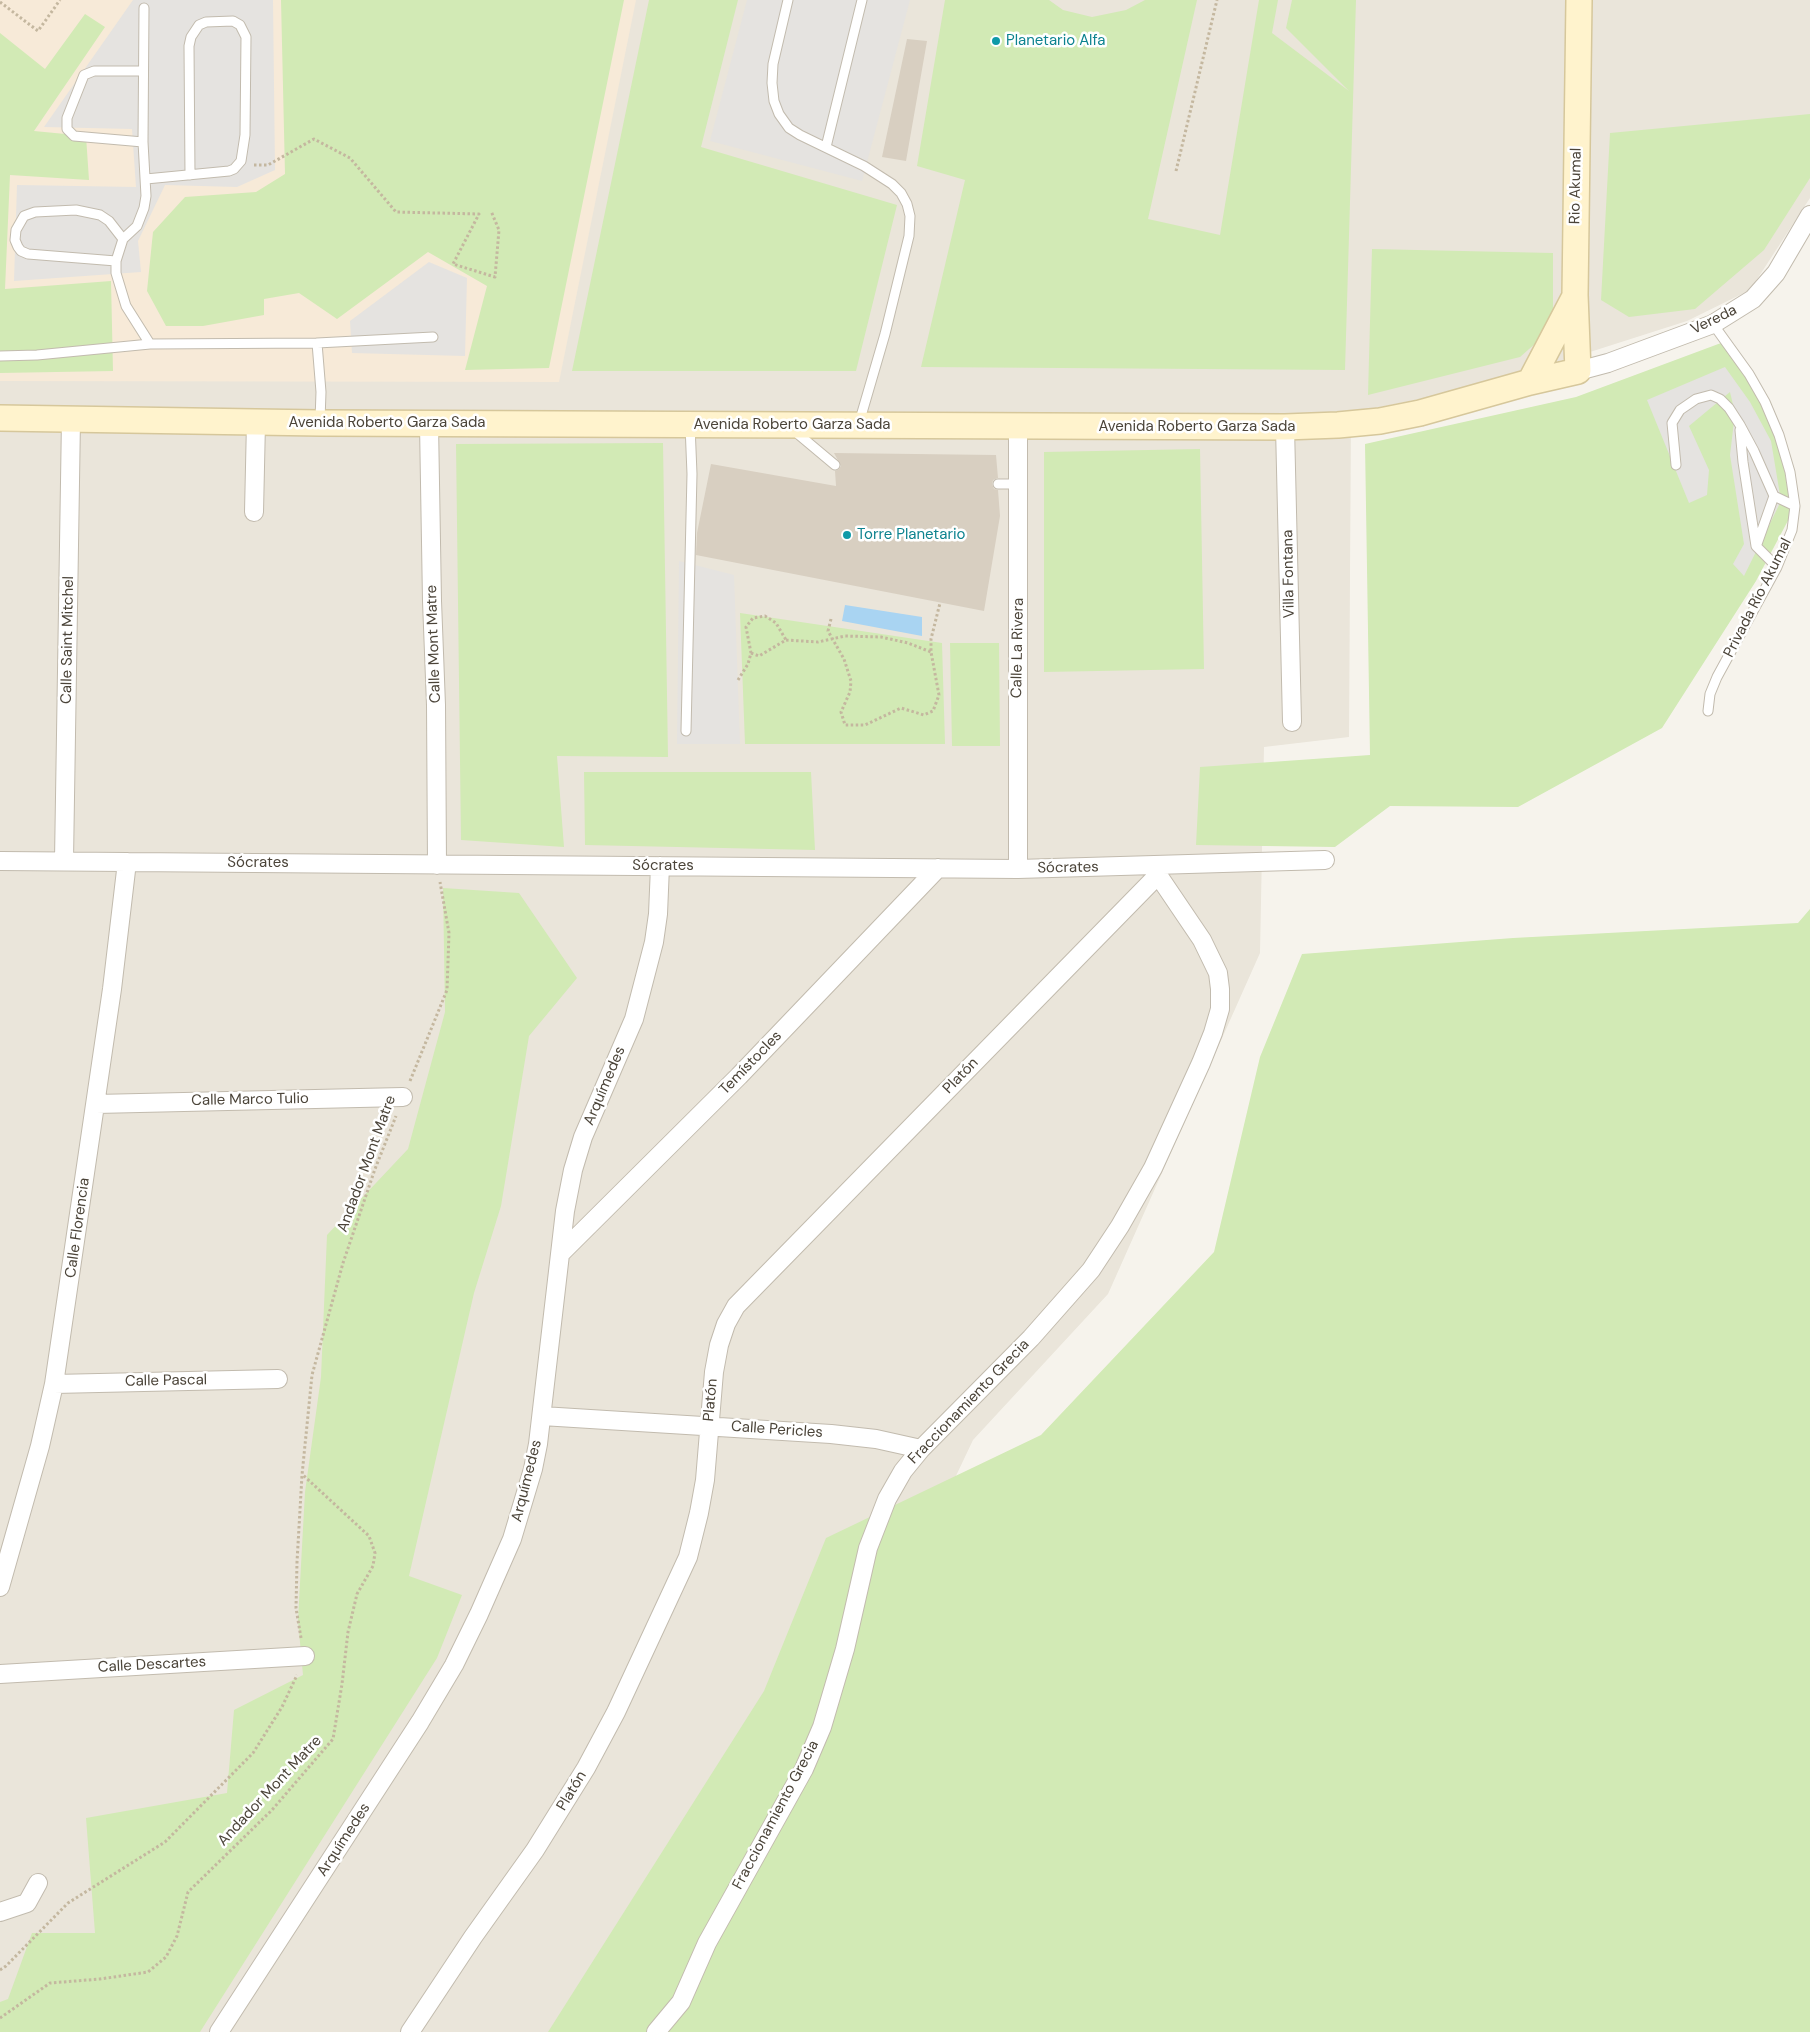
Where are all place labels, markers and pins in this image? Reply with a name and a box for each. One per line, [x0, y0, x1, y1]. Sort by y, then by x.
place label: Planetario Alfa [1006, 32, 1105, 50]
marker: Planetario Alfa [990, 35, 1002, 47]
place label: Torre Planetario [857, 526, 965, 544]
marker: Torre Planetario [841, 529, 853, 541]

